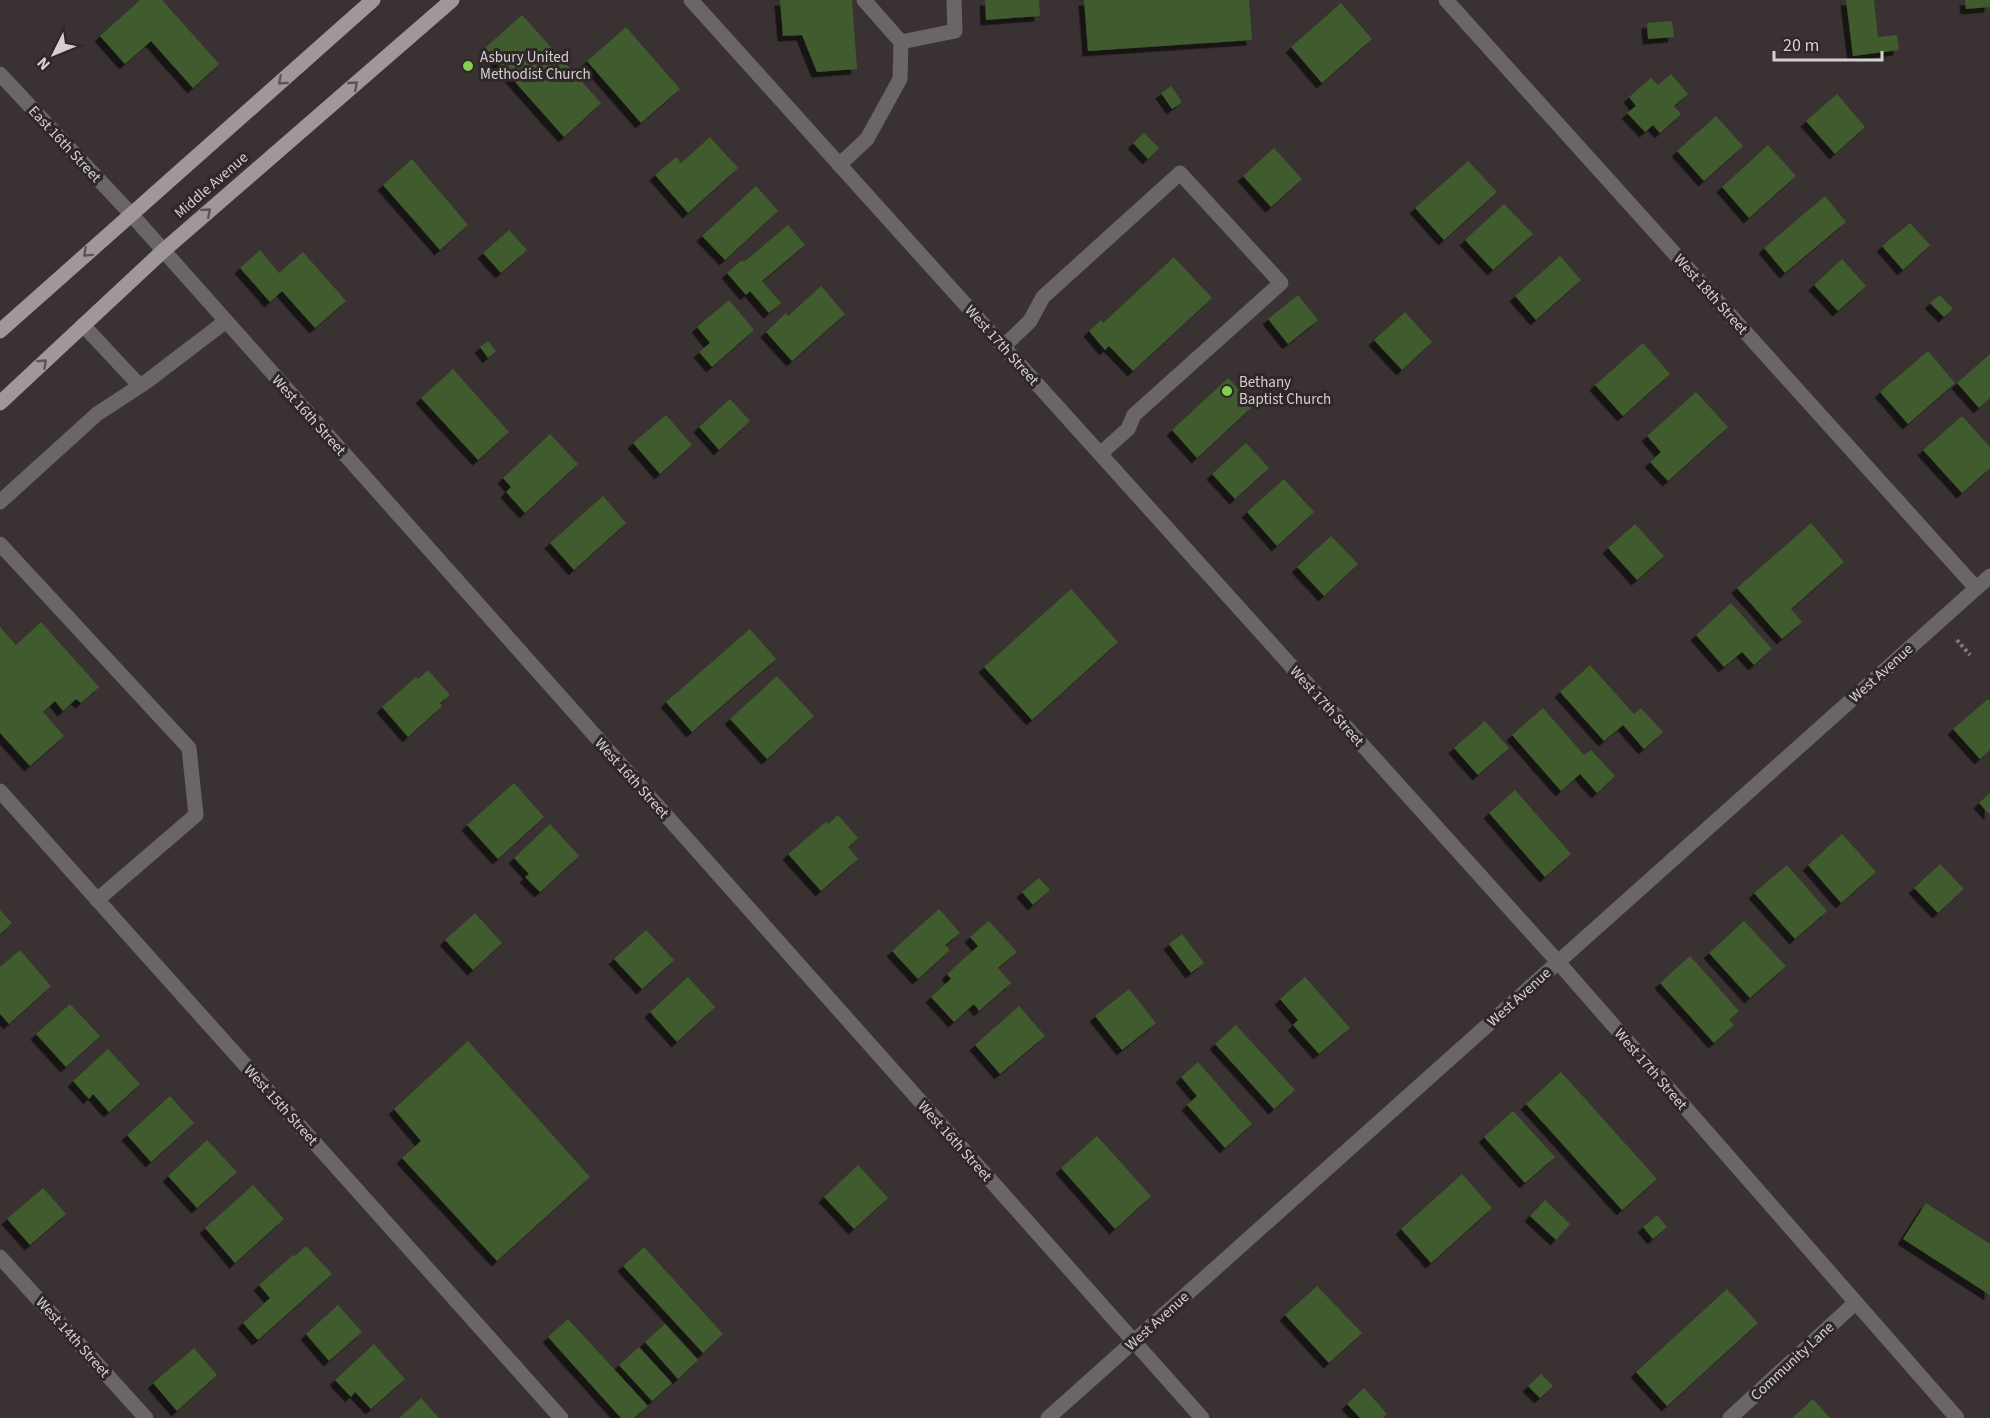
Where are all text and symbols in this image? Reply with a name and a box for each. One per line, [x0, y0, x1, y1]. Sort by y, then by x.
north arrow [24, 24, 84, 84]
scale bar [1774, 24, 1882, 62]
text: 20 m [1783, 33, 1819, 58]
place label: Asbury United Methodist Church [480, 47, 591, 85]
text: N [32, 52, 55, 75]
marker: Asbury United Methodist Church [461, 59, 475, 73]
one-way arrow [278, 74, 288, 85]
one-way arrow [347, 81, 358, 92]
street label: East 16th Street [23, 101, 106, 187]
street label: Middle Avenue [170, 147, 253, 223]
one-way arrow [200, 209, 211, 220]
one-way arrow [83, 246, 94, 257]
street label: West 18th Street [1669, 249, 1753, 339]
street label: West 17th Street [960, 300, 1044, 390]
one-way arrow [35, 359, 46, 370]
street label: West 16th Street [267, 370, 351, 460]
place label: Bethany Baptist Church [1239, 372, 1331, 410]
marker: Bethany Baptist Church [1220, 384, 1234, 398]
street label: West Avenue [1845, 639, 1918, 708]
street label: West 17th Street [1285, 661, 1369, 751]
street label: West 16th Street [590, 733, 674, 823]
street label: West Avenue [1483, 963, 1556, 1032]
street label: West 17th Street [1609, 1024, 1692, 1115]
street label: West 15th Street [239, 1060, 323, 1150]
street label: West 16th Street [913, 1096, 997, 1186]
street label: West Avenue [1121, 1287, 1194, 1356]
street label: West 14th Street [31, 1292, 115, 1382]
street label: Community Lane [1746, 1317, 1839, 1406]

